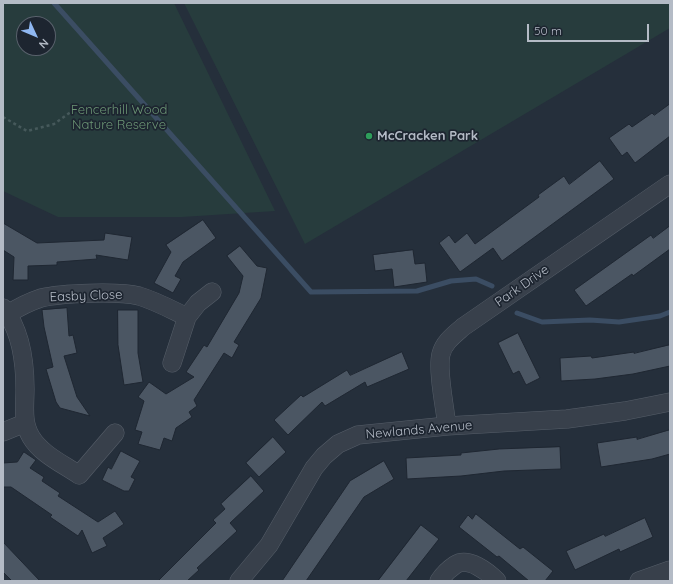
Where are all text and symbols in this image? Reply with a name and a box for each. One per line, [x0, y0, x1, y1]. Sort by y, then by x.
north arrow [16, 16, 56, 56]
scale bar [529, 16, 651, 42]
text: 50 m [534, 23, 562, 38]
text: N [36, 36, 52, 51]
park label: Fencerhill Wood Nature Reserve [71, 102, 167, 133]
place label: McCracken Park [377, 128, 478, 144]
marker: McCracken Park [364, 131, 374, 141]
street label: Park Drive [492, 262, 552, 310]
street label: Easby Close [49, 287, 123, 305]
street label: Newlands Avenue [365, 418, 473, 442]

